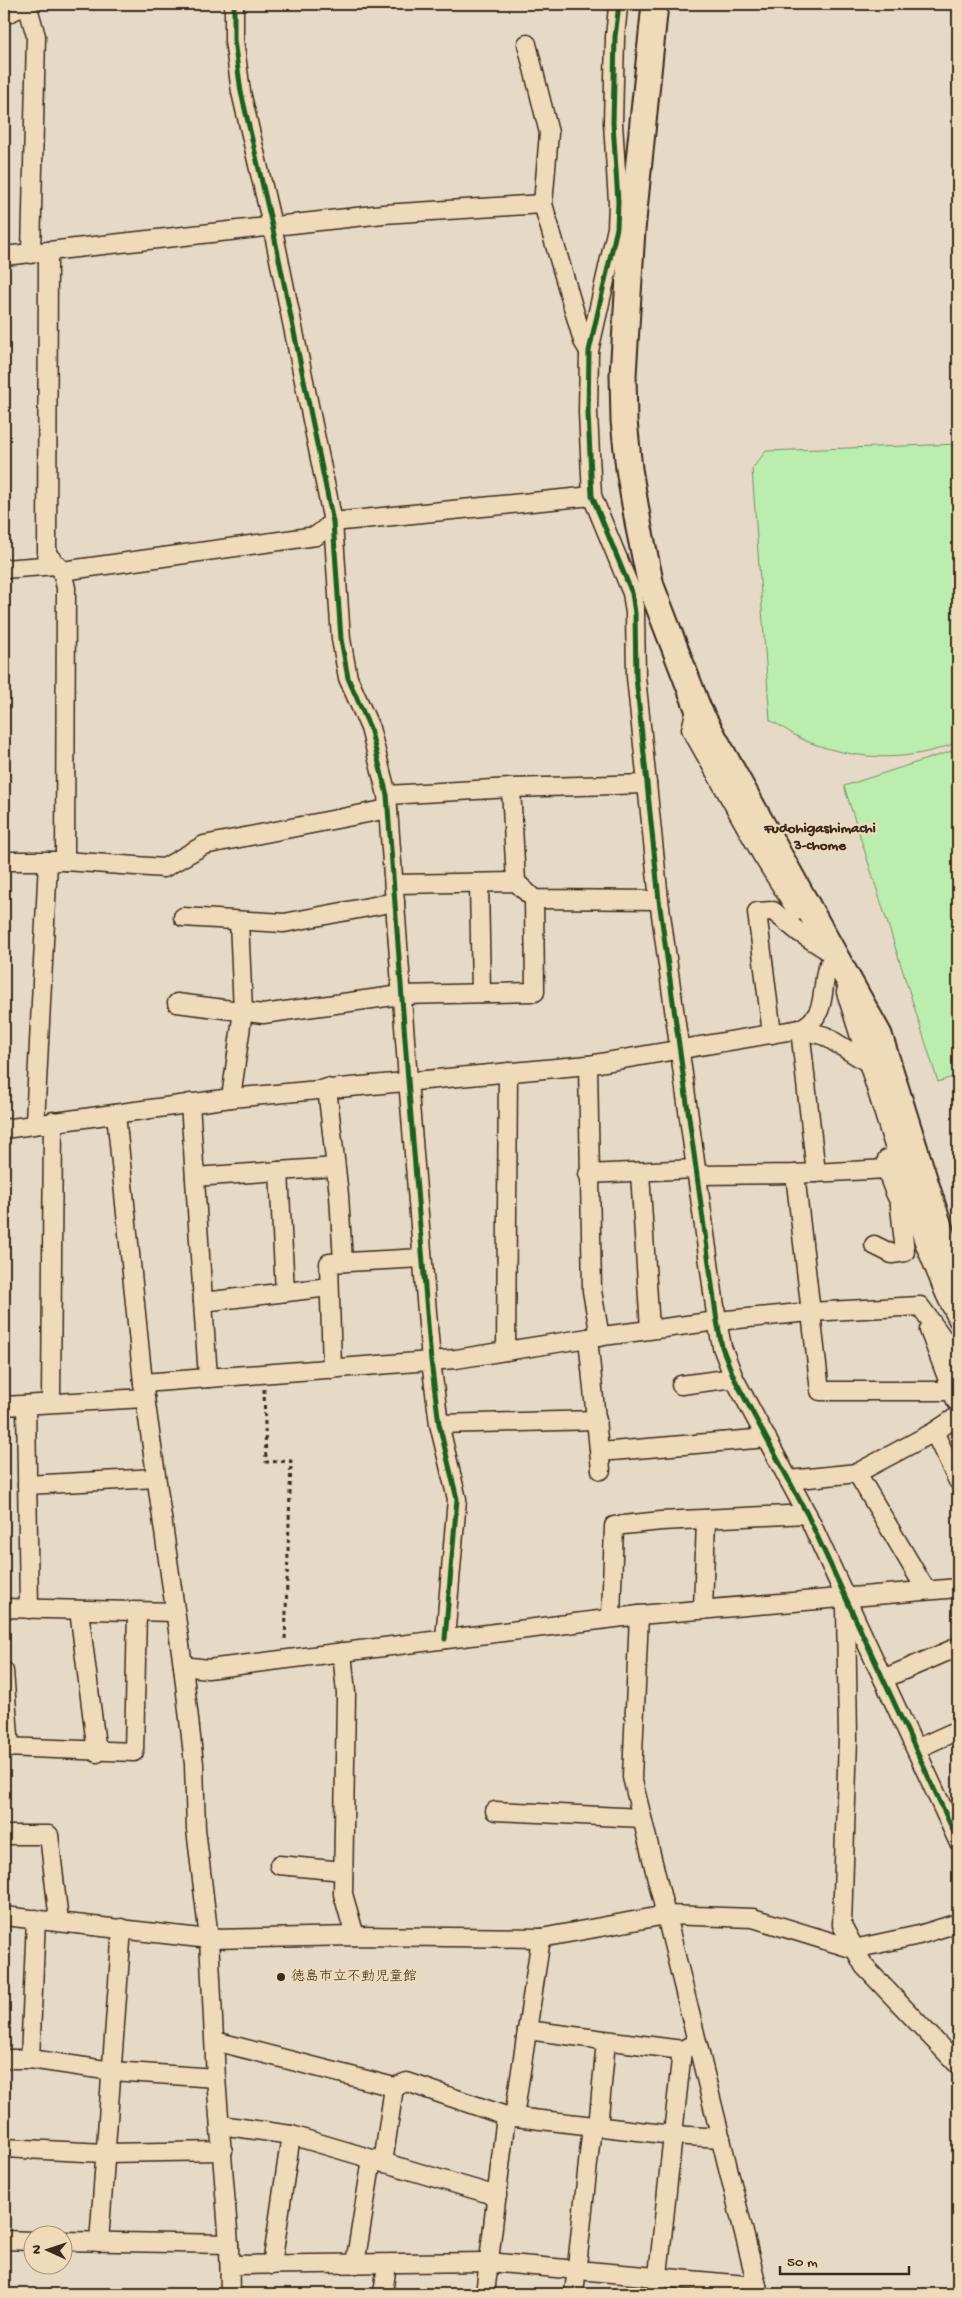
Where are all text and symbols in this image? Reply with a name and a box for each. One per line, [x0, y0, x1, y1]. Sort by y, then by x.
district label: Fudohigashimachi 3-chome [763, 820, 876, 855]
place label: 徳島市立不動児童館 [291, 1969, 417, 1986]
marker: 徳島市立不動児童館 [275, 1971, 287, 1983]
north arrow [22, 2226, 72, 2276]
scale bar [780, 2243, 908, 2275]
text: N [29, 2244, 46, 2254]
text: 50 m [787, 2254, 818, 2272]

